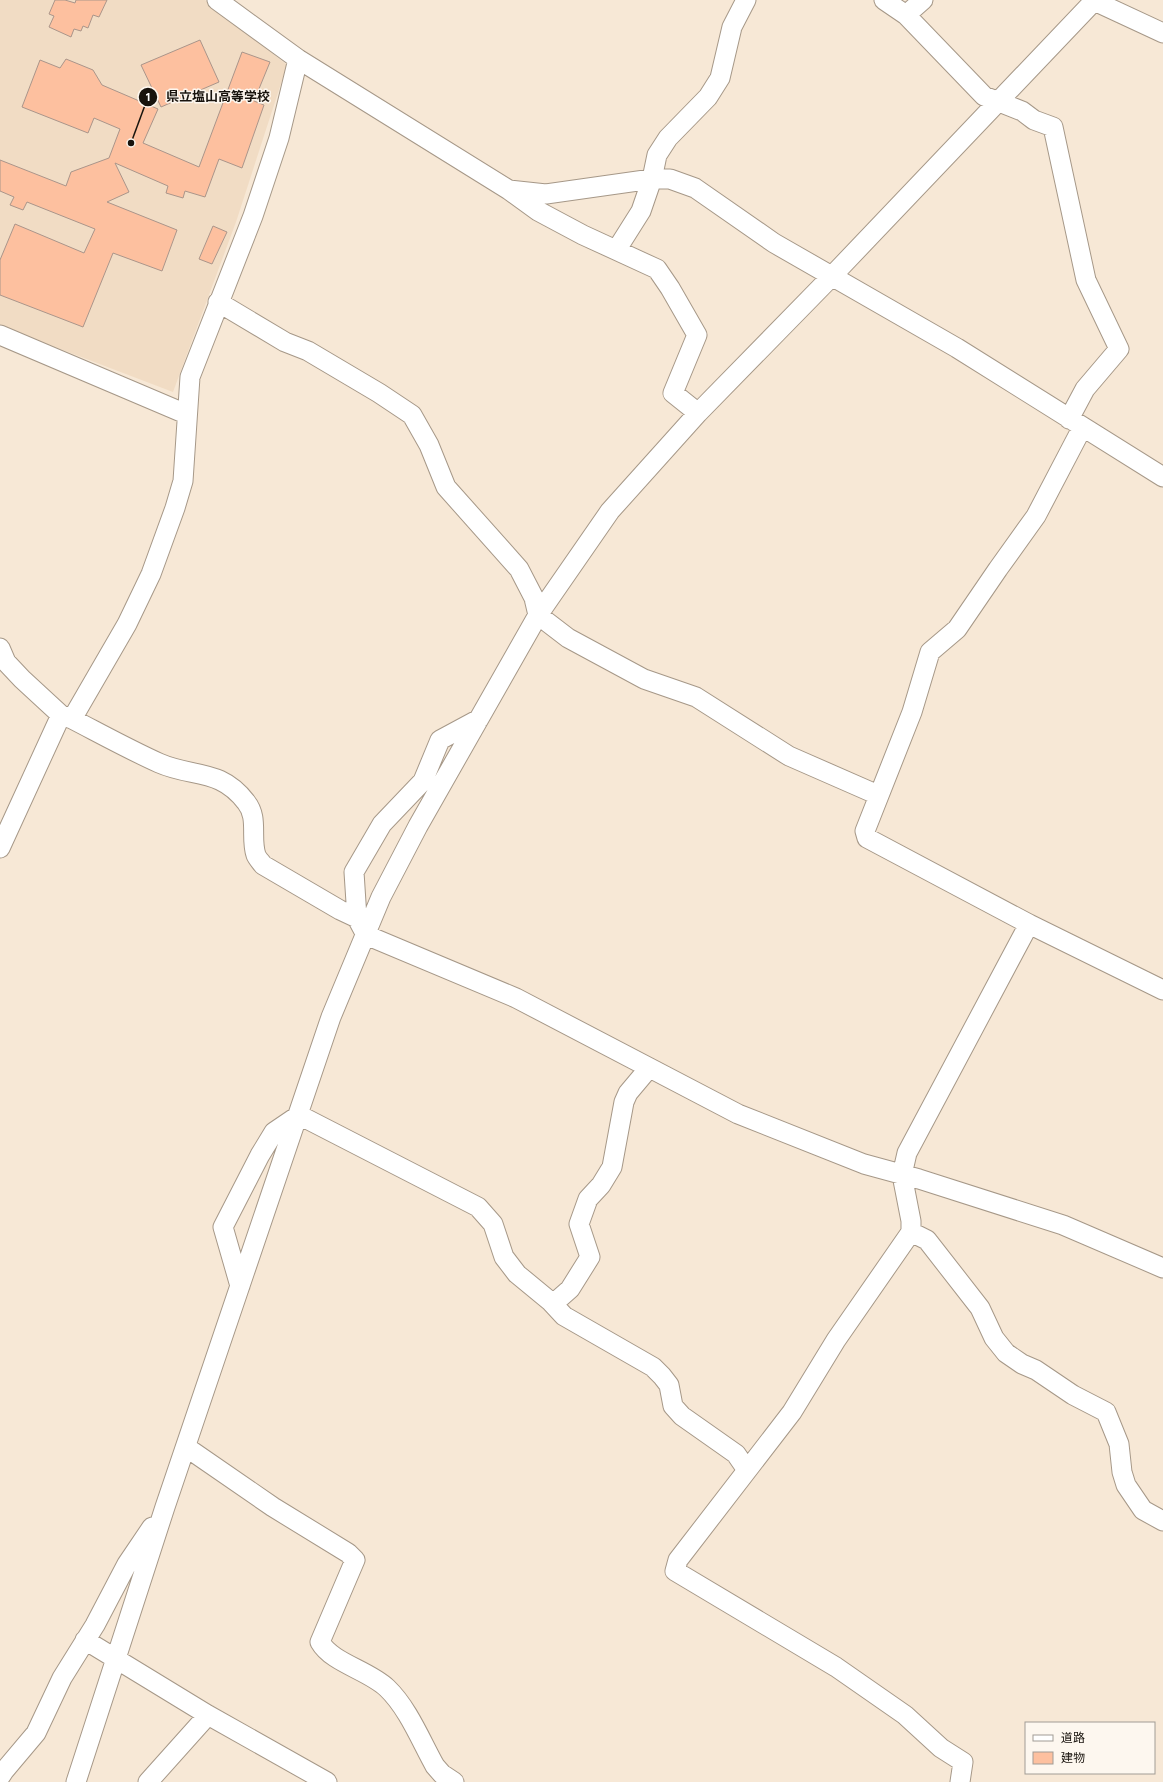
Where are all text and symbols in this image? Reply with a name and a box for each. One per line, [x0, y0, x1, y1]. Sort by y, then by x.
callout: 県立塩山高等学校 [138, 84, 278, 109]
text: 県立塩山高等学校 [166, 89, 270, 104]
text: 1 [145, 90, 151, 104]
legend [1025, 1722, 1155, 1774]
text: 道路 [1061, 1731, 1085, 1745]
text: 建物 [1061, 1751, 1085, 1765]

